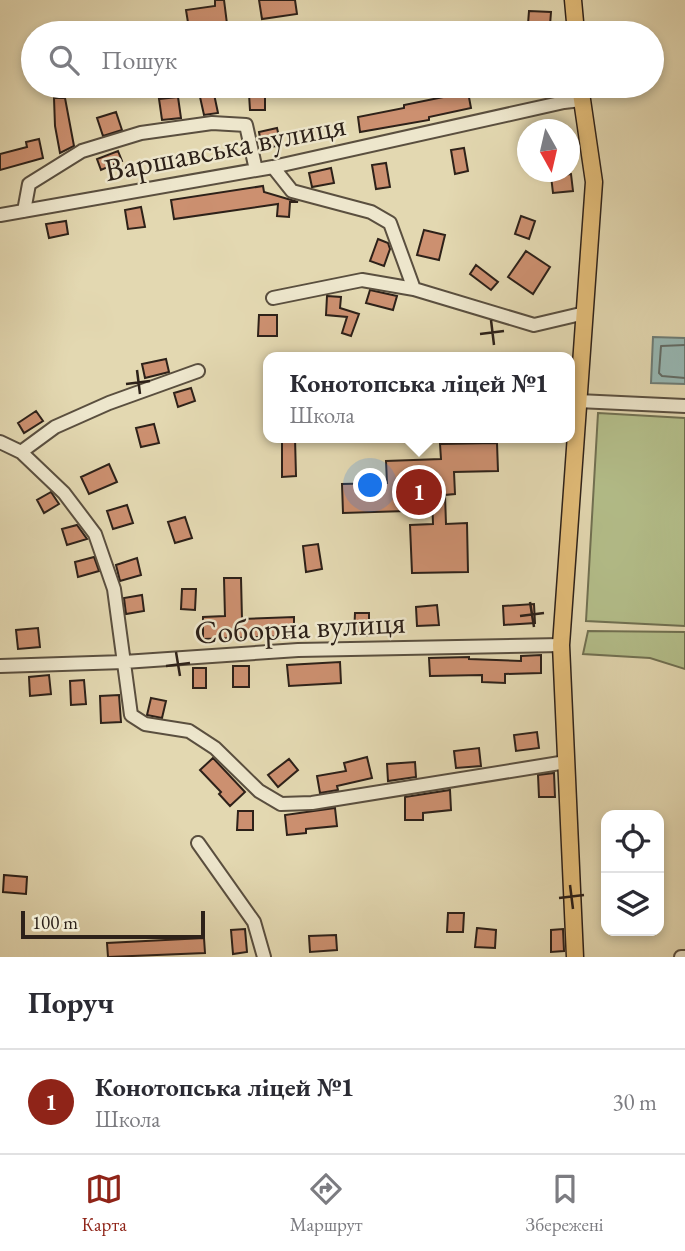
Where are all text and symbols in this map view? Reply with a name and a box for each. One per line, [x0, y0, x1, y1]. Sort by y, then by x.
search box [21, 21, 664, 98]
icon: search [45, 41, 83, 79]
text: Пошук [101, 43, 177, 77]
street label: Варшавська вулиця [101, 103, 349, 191]
north arrow [517, 119, 580, 182]
popup [263, 352, 575, 443]
text: Конотопська ліцей №1 [289, 366, 549, 400]
text: Школа [289, 400, 355, 430]
pin: 1 [396, 466, 442, 518]
your location [353, 468, 387, 502]
street label: Соборна вулиця [193, 600, 407, 654]
map controls [601, 810, 664, 936]
button: locate [601, 810, 664, 873]
button: layers [601, 873, 664, 936]
scale bar [21, 908, 205, 940]
text: 100 m [32, 910, 78, 935]
text: Поруч [28, 983, 114, 1022]
text: Конотопська ліцей №1 [95, 1070, 354, 1104]
text: 1 [45, 1087, 57, 1117]
text: 30 m [612, 1087, 657, 1117]
text: Школа [95, 1104, 160, 1134]
tab: Карта [81, 1170, 127, 1237]
tab: Маршрут [290, 1170, 363, 1237]
tab: Збережені [526, 1170, 604, 1237]

